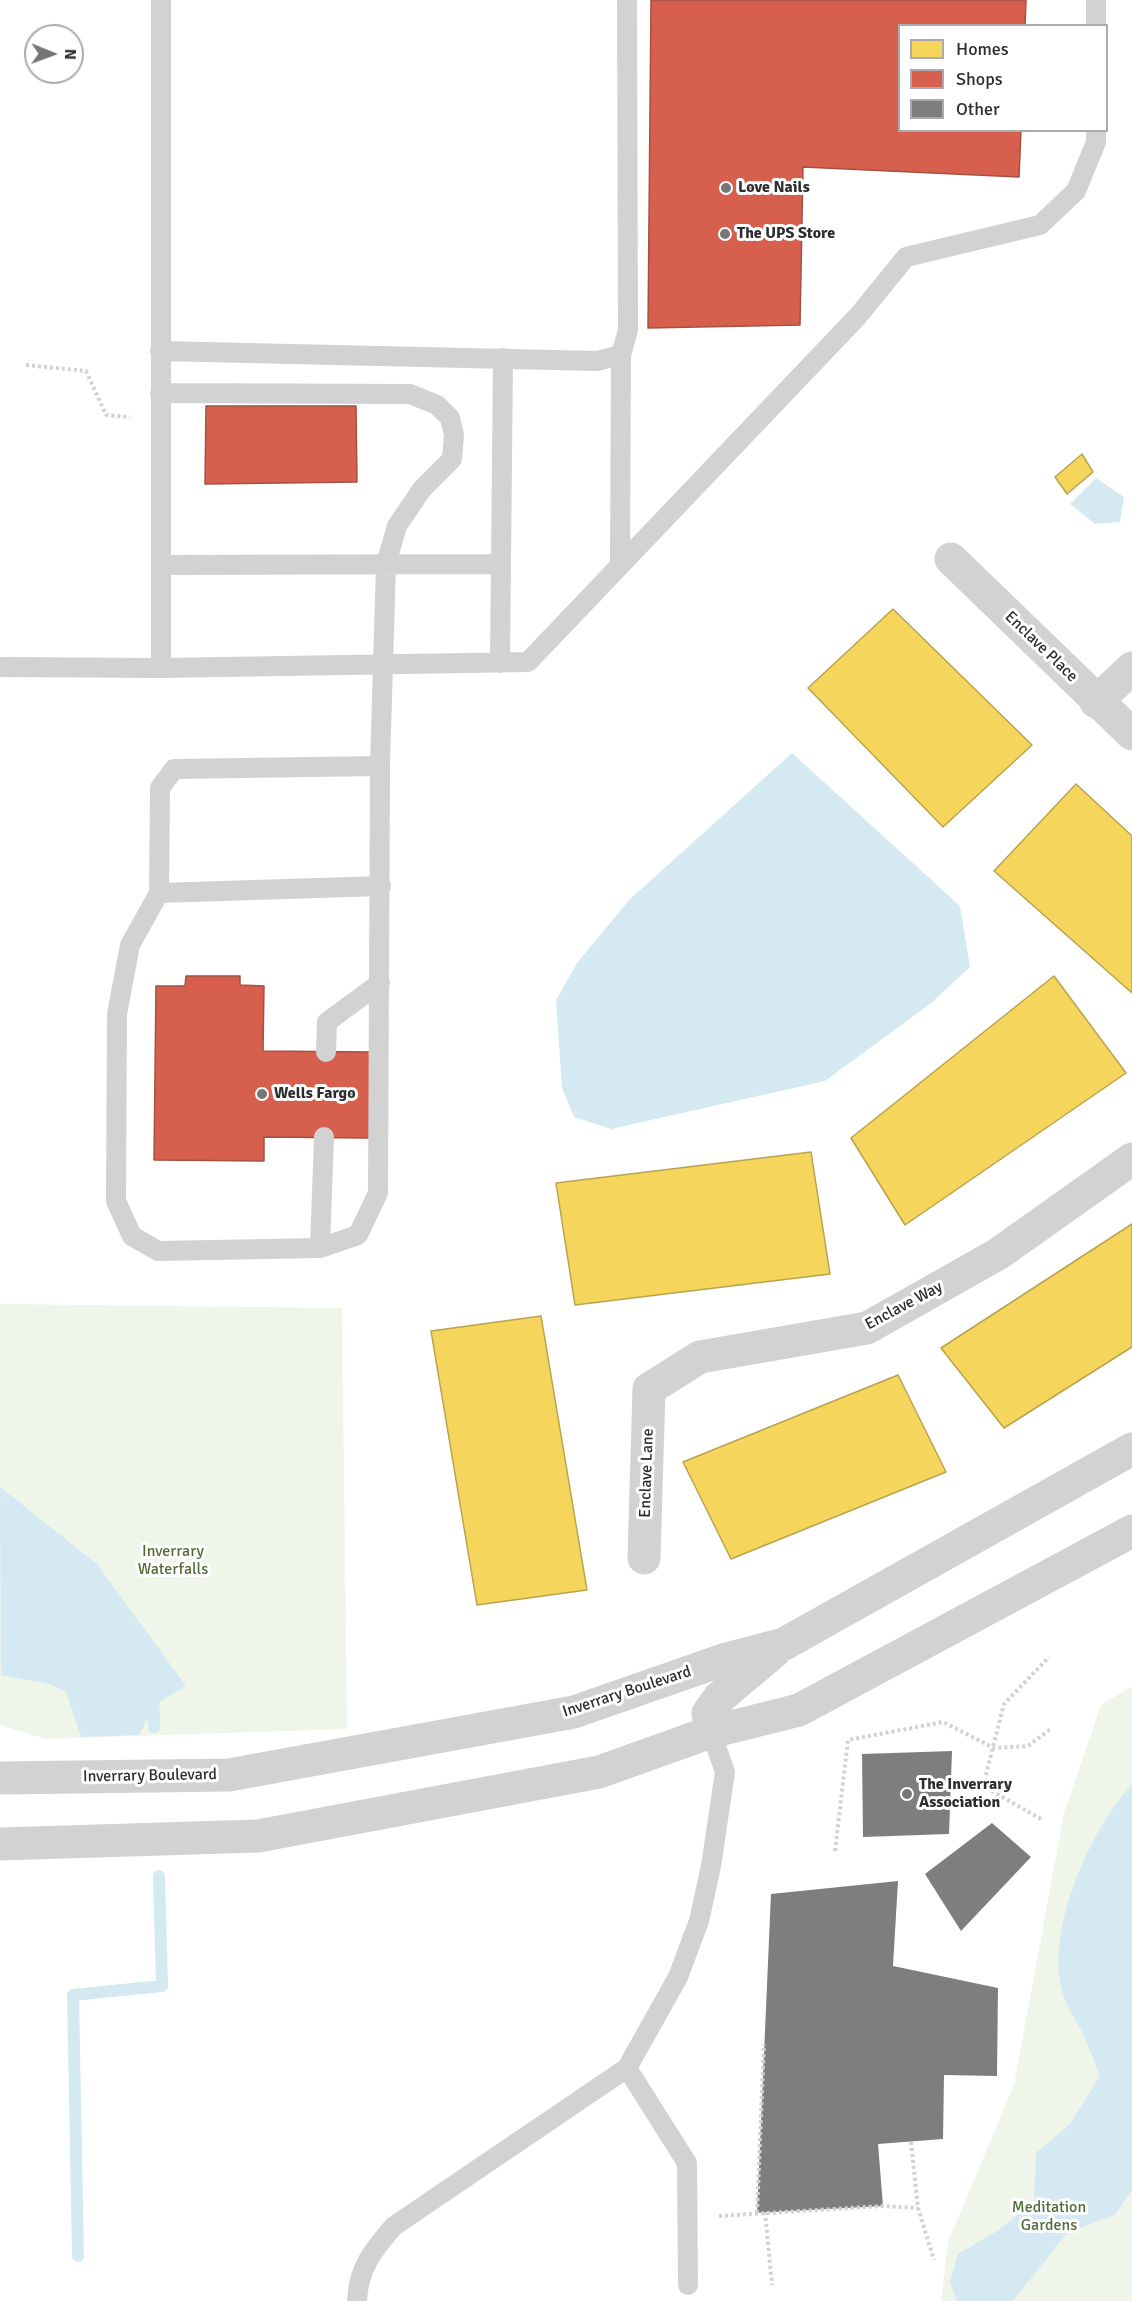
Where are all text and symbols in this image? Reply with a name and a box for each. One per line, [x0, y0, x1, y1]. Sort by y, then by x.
north arrow [24, 24, 84, 84]
legend [898, 24, 1108, 132]
text: Homes [956, 38, 1009, 60]
text: N [60, 49, 80, 60]
text: Shops [956, 68, 1003, 90]
text: Other [956, 98, 1000, 120]
place label: Love Nails [738, 178, 810, 198]
marker: Love Nails [719, 181, 733, 195]
place label: The UPS Store [737, 224, 835, 244]
marker: The UPS Store [718, 227, 732, 241]
street label: Enclave Place [1001, 608, 1081, 686]
place label: Wells Fargo [274, 1084, 355, 1104]
marker: Wells Fargo [255, 1087, 269, 1101]
street label: Enclave Way [862, 1278, 946, 1334]
street label: Enclave Lane [636, 1428, 658, 1518]
park label: Inverrary Waterfalls [138, 1542, 208, 1580]
street label: Inverrary Boulevard [560, 1662, 694, 1722]
street label: Inverrary Boulevard [83, 1765, 217, 1787]
place label: The Inverrary Association [919, 1775, 1012, 1813]
marker: The Inverrary Association [900, 1787, 914, 1801]
park label: Meditation Gardens [1012, 2198, 1086, 2236]

